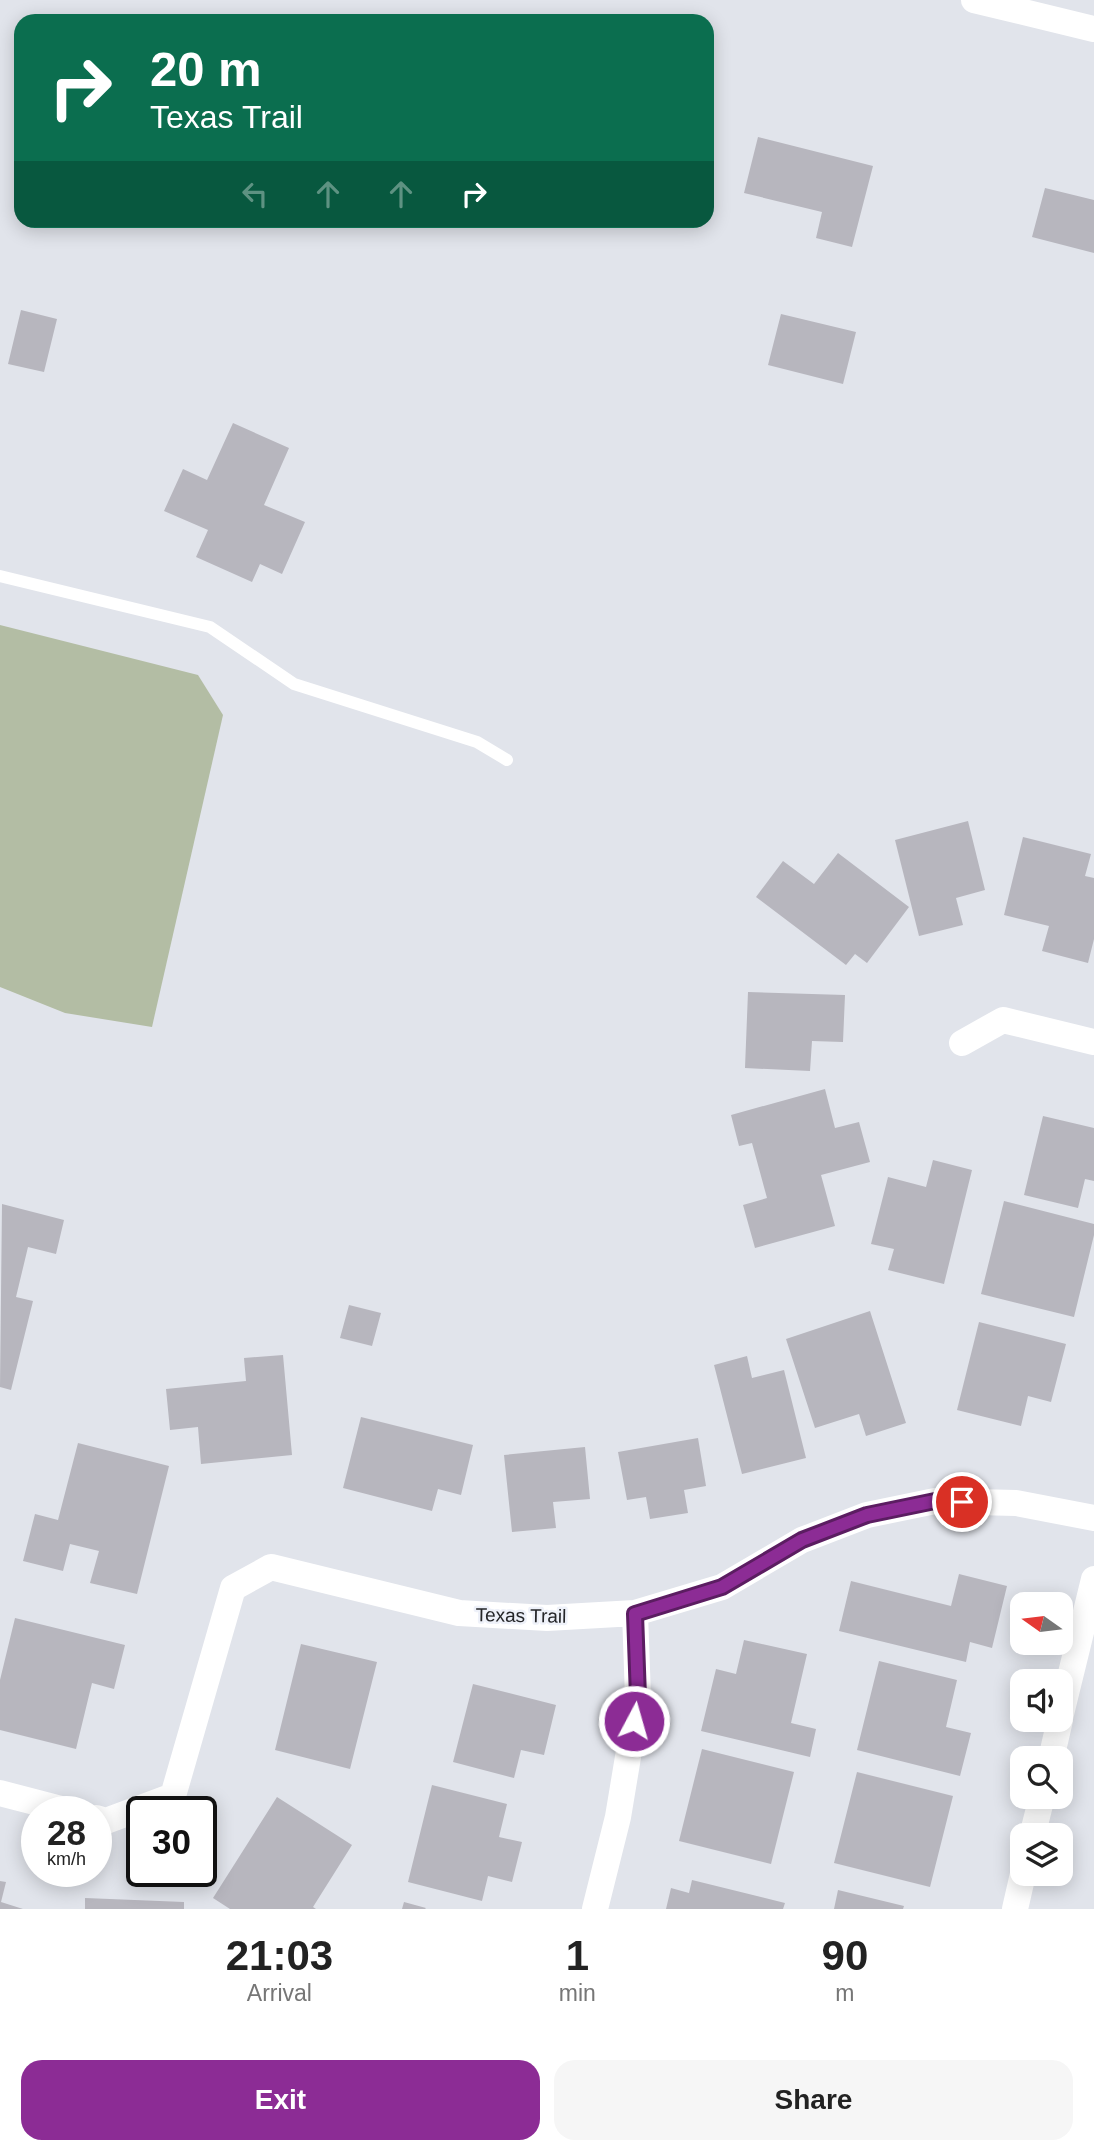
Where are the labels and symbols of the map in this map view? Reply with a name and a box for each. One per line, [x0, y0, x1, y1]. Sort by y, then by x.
pin [932, 1472, 992, 1532]
north arrow [1010, 1592, 1073, 1656]
street label: Texas Trail [475, 1604, 567, 1627]
position arrow [597, 1684, 671, 1758]
speed limit sign: 30 [126, 1796, 217, 1887]

